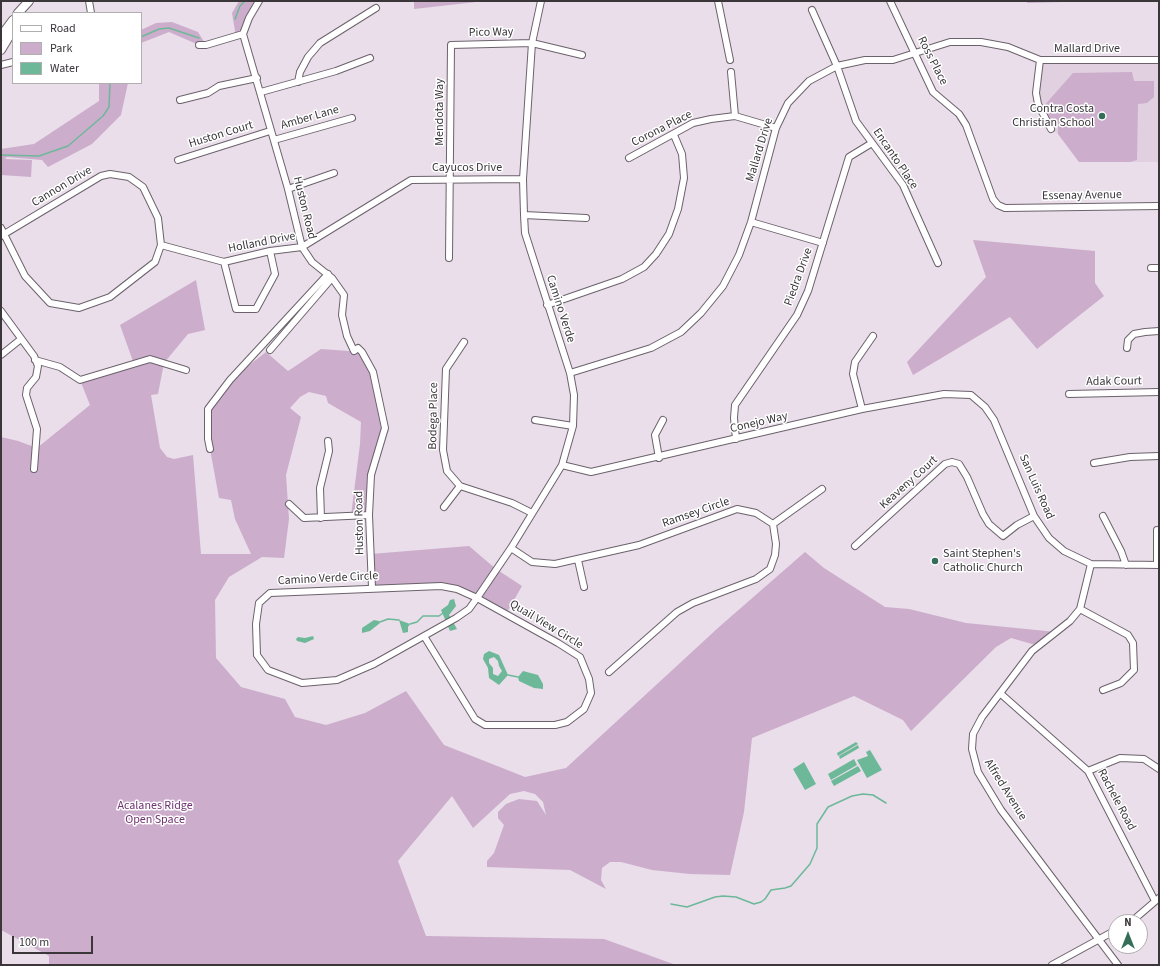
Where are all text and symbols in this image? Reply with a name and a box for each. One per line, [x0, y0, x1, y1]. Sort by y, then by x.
legend [12, 12, 142, 84]
text: Road [50, 20, 76, 37]
street label: Pico Way [469, 25, 513, 41]
street label: Ross Place [914, 34, 950, 88]
text: Park [50, 40, 72, 57]
street label: Mallard Drive [1054, 42, 1120, 56]
text: Water [50, 60, 79, 77]
street label: Mendota Way [433, 78, 447, 146]
place label: Contra Costa Christian School [1012, 102, 1094, 130]
street label: Amber Lane [279, 103, 341, 133]
street label: Corona Place [629, 108, 695, 150]
marker: Contra Costa Christian School [1097, 111, 1107, 121]
street label: Mallard Drive [743, 116, 777, 184]
street label: Huston Court [187, 118, 255, 152]
street label: Encanto Place [869, 126, 921, 192]
street label: Cayucos Drive [432, 161, 502, 175]
street label: Cannon Drive [29, 163, 95, 211]
street label: Huston Road [289, 175, 319, 241]
street label: Essenay Avenue [1042, 188, 1122, 204]
street label: Holland Drive [227, 229, 297, 257]
street label: Piedra Drive [782, 246, 816, 308]
street label: Camino Verde [542, 274, 578, 344]
street label: Adak Court [1086, 374, 1142, 390]
street label: Bodega Place [426, 382, 442, 450]
street label: Conejo Way [729, 409, 789, 437]
street label: San Luis Road [1015, 452, 1057, 522]
street label: Keaveny Court [877, 453, 941, 513]
street label: Huston Road [352, 491, 368, 555]
street label: Ramsey Circle [660, 495, 732, 531]
place label: Saint Stephen's Catholic Church [943, 547, 1023, 575]
marker: Saint Stephen's Catholic Church [930, 556, 940, 566]
street label: Camino Verde Circle [277, 569, 379, 589]
street label: Quail View Circle [507, 597, 585, 653]
street label: Alfred Avenue [981, 757, 1029, 823]
street label: Rachele Road [1094, 767, 1138, 833]
park label: Acalanes Ridge Open Space [117, 799, 193, 827]
north arrow [1108, 914, 1148, 954]
text: N [1124, 915, 1132, 930]
scale bar [14, 928, 95, 954]
text: 100 m [19, 934, 49, 951]

